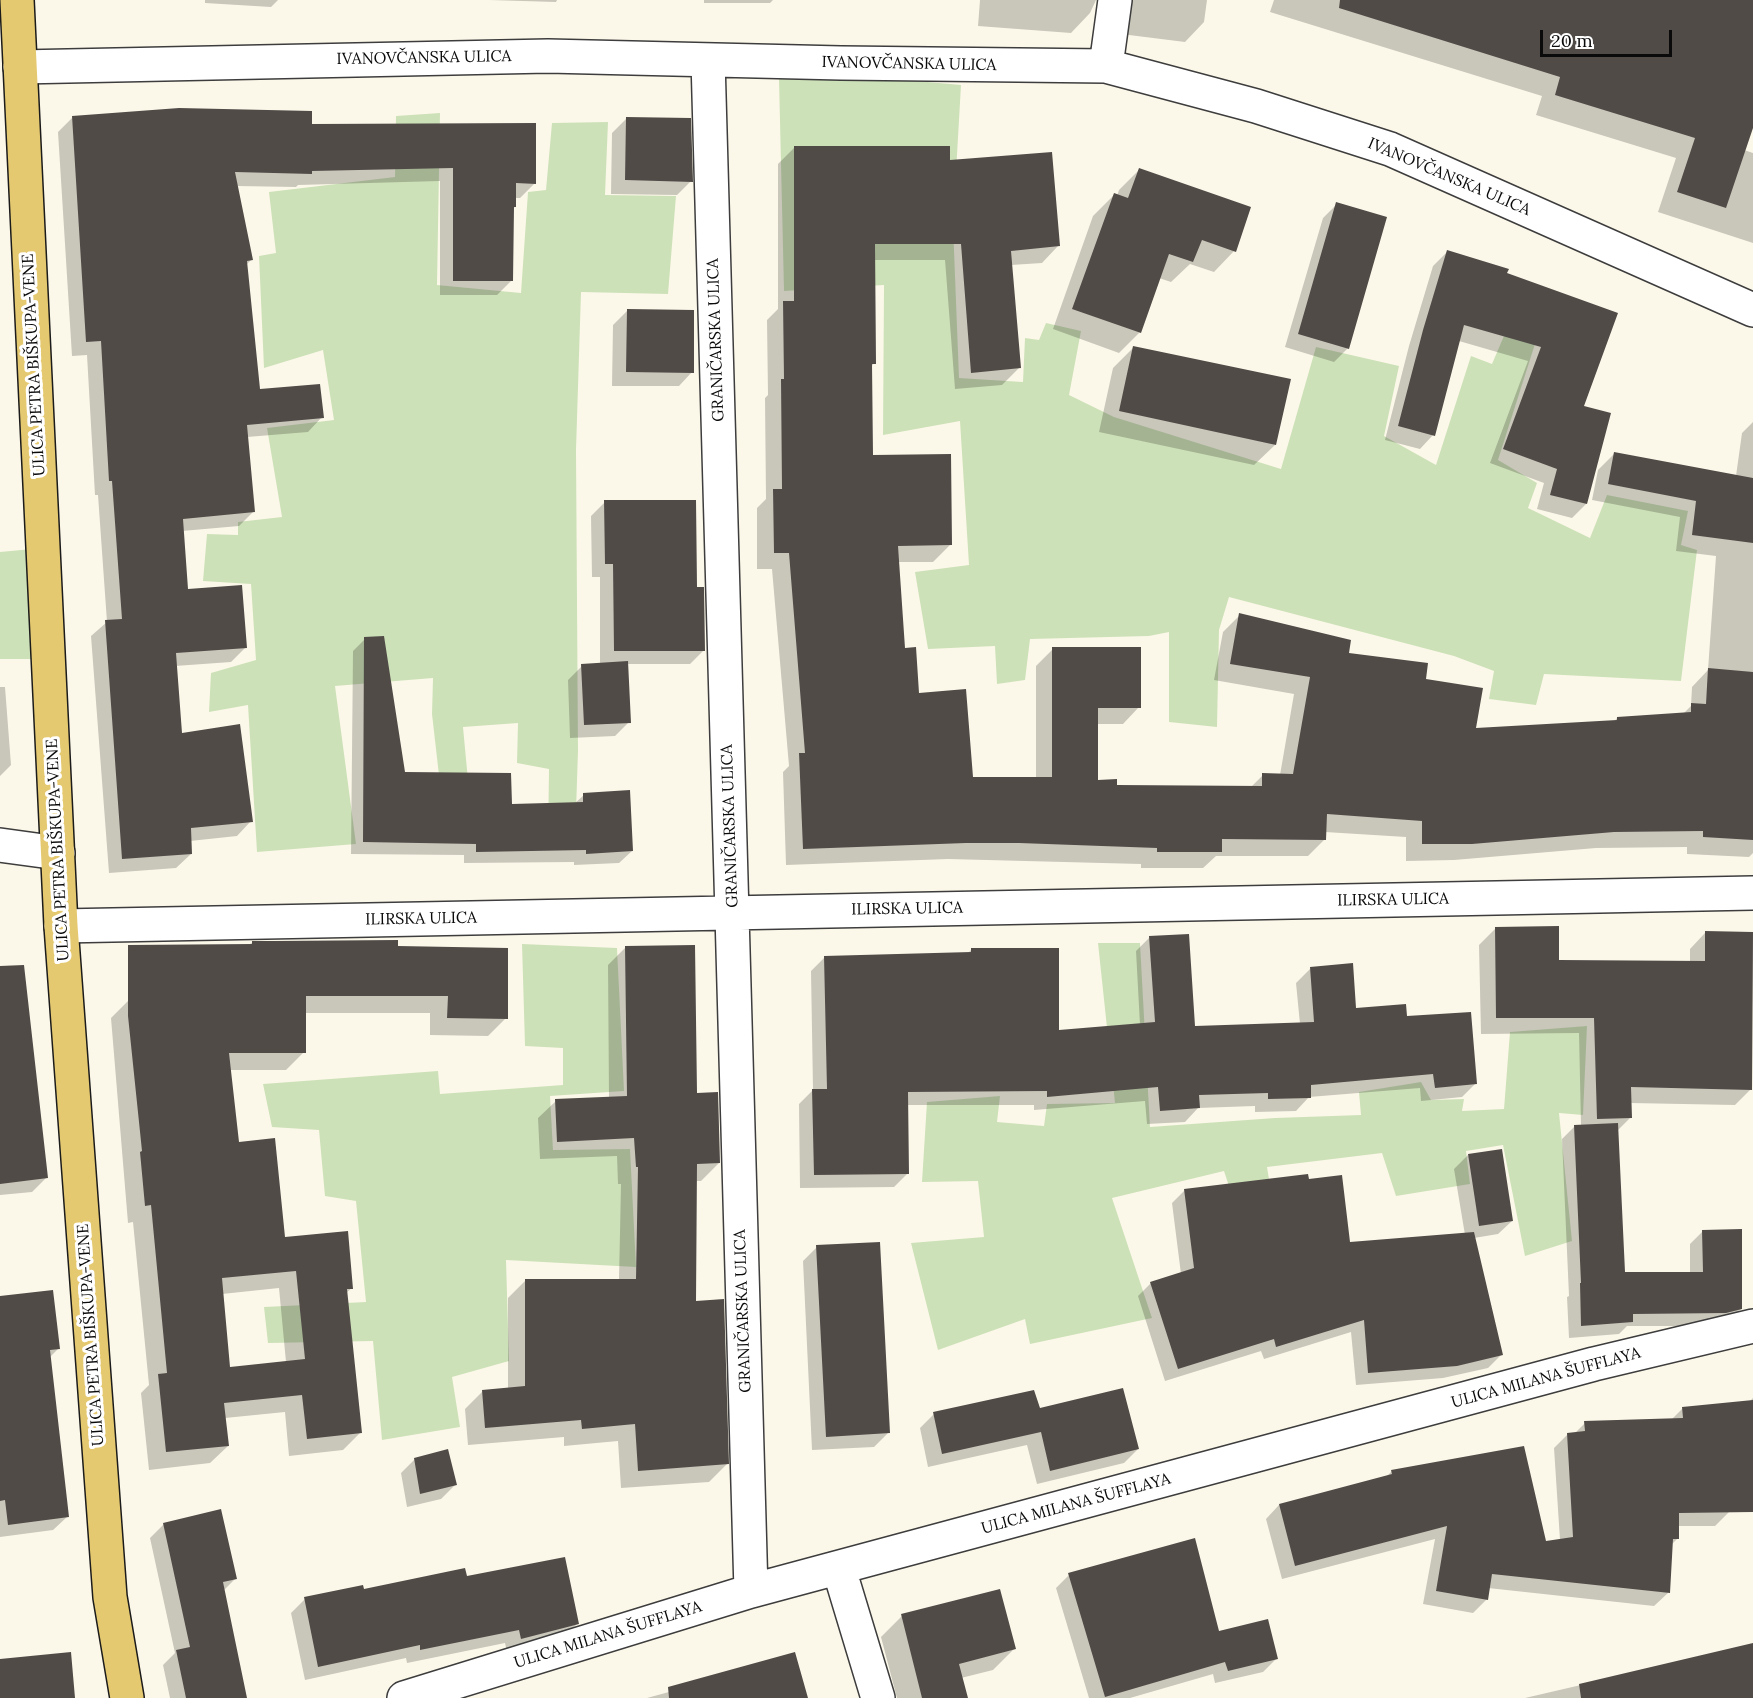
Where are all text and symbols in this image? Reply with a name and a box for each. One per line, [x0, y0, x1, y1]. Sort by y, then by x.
scale bar [1543, 18, 1675, 56]
text: 20 m [1551, 29, 1593, 52]
street label: IVANOVČANSKA ULICA [336, 47, 512, 69]
street label: IVANOVČANSKA ULICA [821, 53, 997, 75]
street label: IVANOVČANSKA ULICA [1365, 134, 1533, 220]
street label: ULICA PETRA BIŠKUPA-VENE [19, 253, 49, 477]
street label: GRANIČARSKA ULICA [704, 258, 728, 422]
street label: ULICA PETRA BIŠKUPA-VENE [43, 738, 73, 962]
street label: GRANIČARSKA ULICA [718, 744, 742, 908]
street label: ILIRSKA ULICA [1337, 889, 1449, 911]
street label: ILIRSKA ULICA [851, 898, 963, 920]
street label: ILIRSKA ULICA [365, 908, 477, 930]
street label: ULICA PETRA BIŠKUPA-VENE [74, 1223, 108, 1447]
street label: GRANIČARSKA ULICA [731, 1229, 755, 1393]
street label: ULICA MILANA ŠUFFLAYA [1449, 1343, 1643, 1413]
street label: ULICA MILANA ŠUFFLAYA [979, 1469, 1173, 1539]
street label: ULICA MILANA ŠUFFLAYA [512, 1597, 704, 1673]

